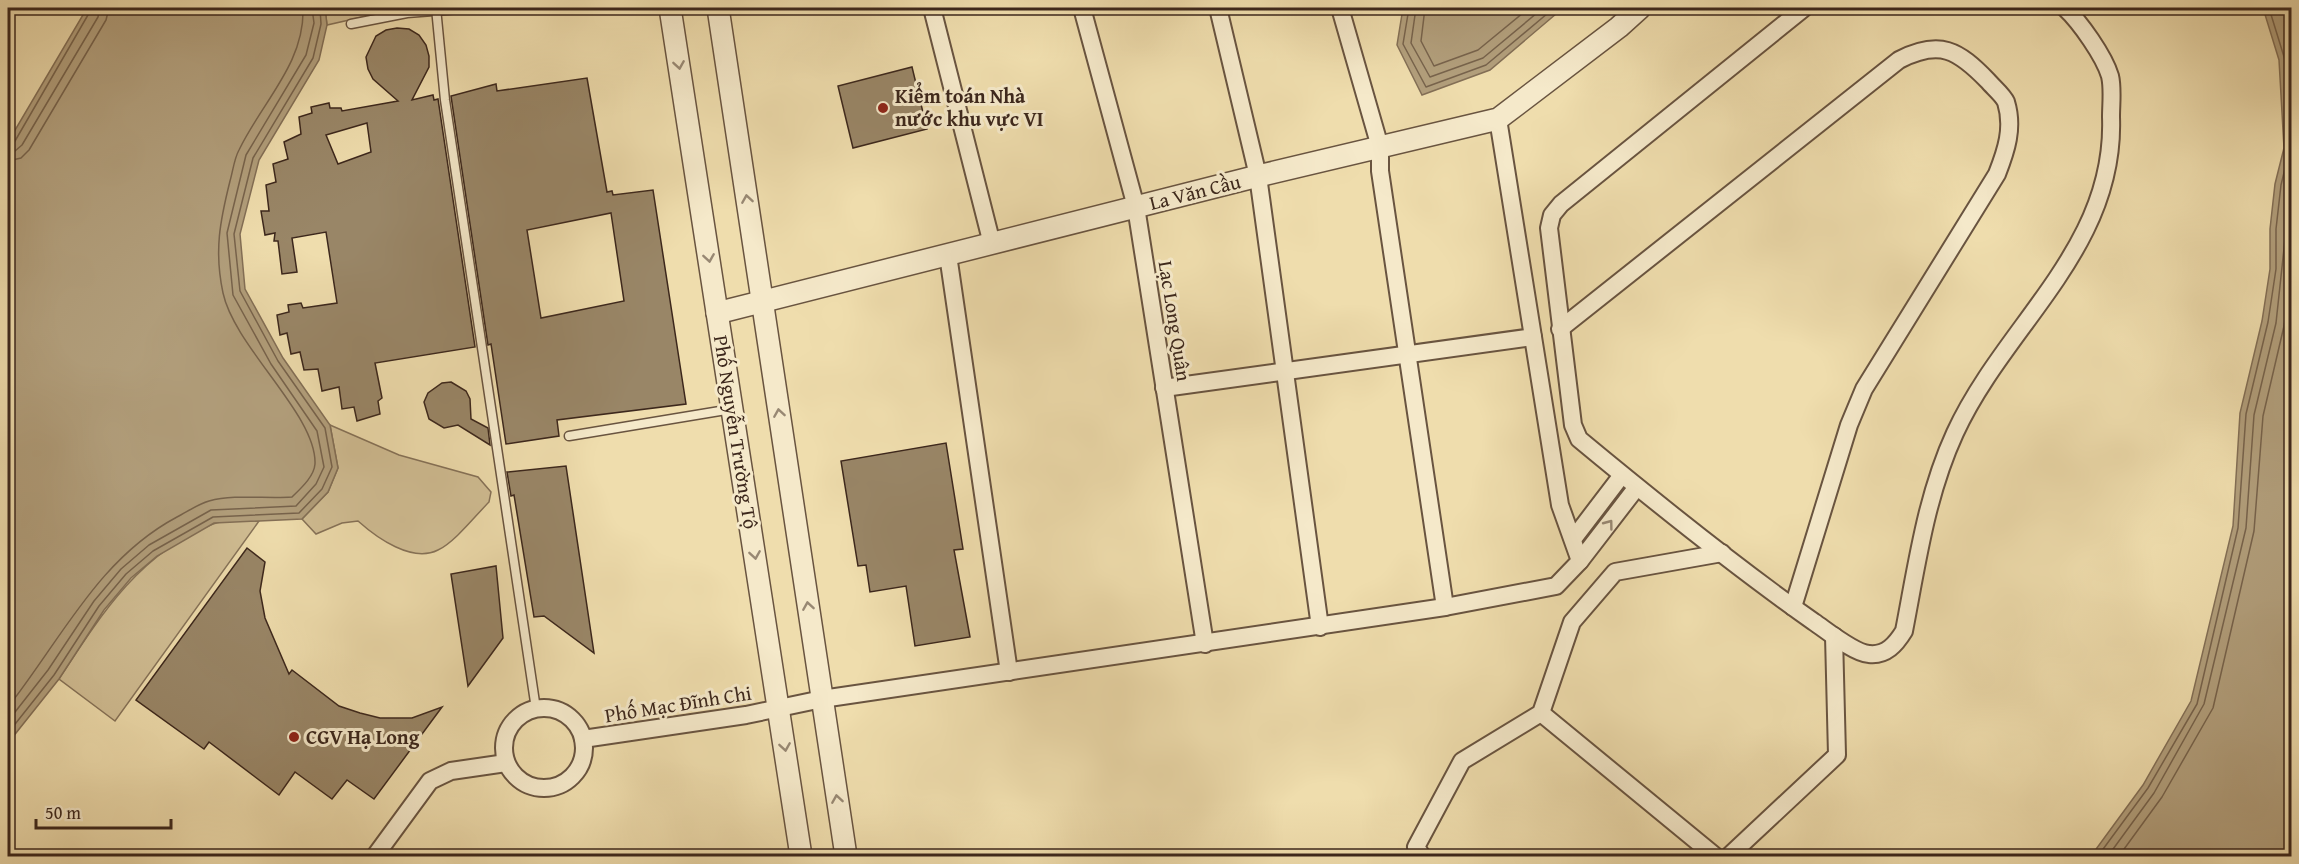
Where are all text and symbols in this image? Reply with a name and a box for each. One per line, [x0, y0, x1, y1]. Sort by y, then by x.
one-way arrow [673, 61, 685, 70]
place label: Kiểm toán Nhà nước khu vực VI [895, 81, 1044, 133]
marker: Kiểm toán Nhà nước khu vực VI [876, 101, 890, 115]
street label: La Văn Cầu [1146, 166, 1244, 217]
one-way arrow [742, 195, 754, 204]
one-way arrow [702, 253, 715, 263]
street label: Lạc Long Quân [1152, 259, 1199, 383]
street label: Phố Nguyễn Trường Tộ [707, 333, 766, 531]
one-way arrow [774, 408, 786, 418]
one-way arrow [1601, 520, 1612, 531]
one-way arrow [748, 550, 760, 559]
one-way arrow [803, 601, 815, 610]
street label: Phố Mạc Đĩnh Chi [603, 678, 754, 729]
place label: CGV Hạ Long [306, 722, 420, 751]
marker: CGV Hạ Long [287, 730, 301, 744]
one-way arrow [778, 743, 790, 752]
scale bar [36, 792, 171, 830]
one-way arrow [832, 794, 844, 803]
text: 50 m [45, 799, 81, 826]

